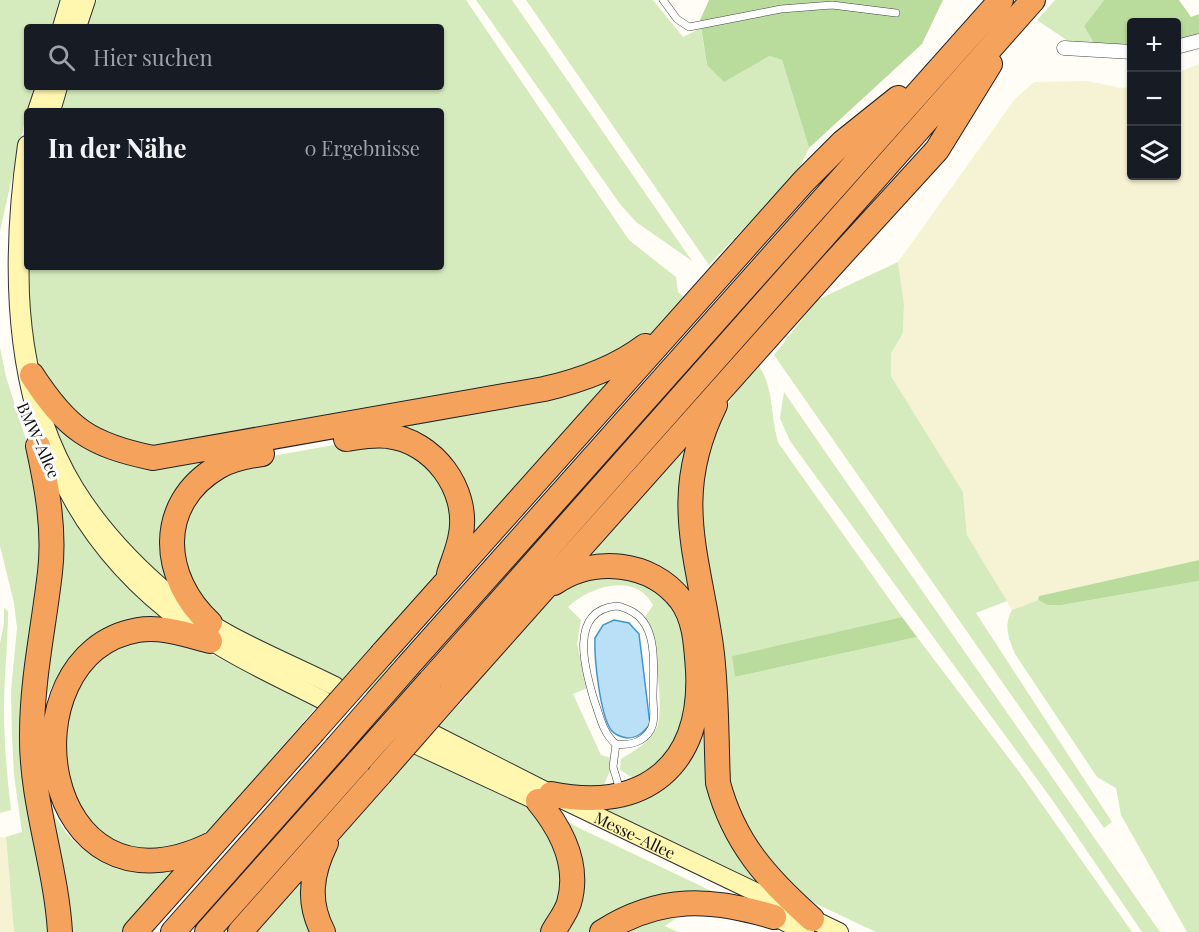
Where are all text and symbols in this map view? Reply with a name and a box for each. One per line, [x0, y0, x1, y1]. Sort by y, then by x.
map controls [1127, 18, 1181, 180]
button: + [1127, 18, 1181, 72]
search box [24, 24, 444, 90]
icon: search [45, 41, 78, 74]
text: Hier suchen [93, 42, 213, 72]
button: − [1127, 72, 1181, 126]
button: layers [1127, 126, 1181, 180]
text: In der Nähe [48, 130, 187, 165]
text: 0 Ergebnisse [304, 134, 420, 161]
street label: BMW-Allee [13, 399, 65, 481]
street label: Messe-Allee [591, 806, 679, 863]

